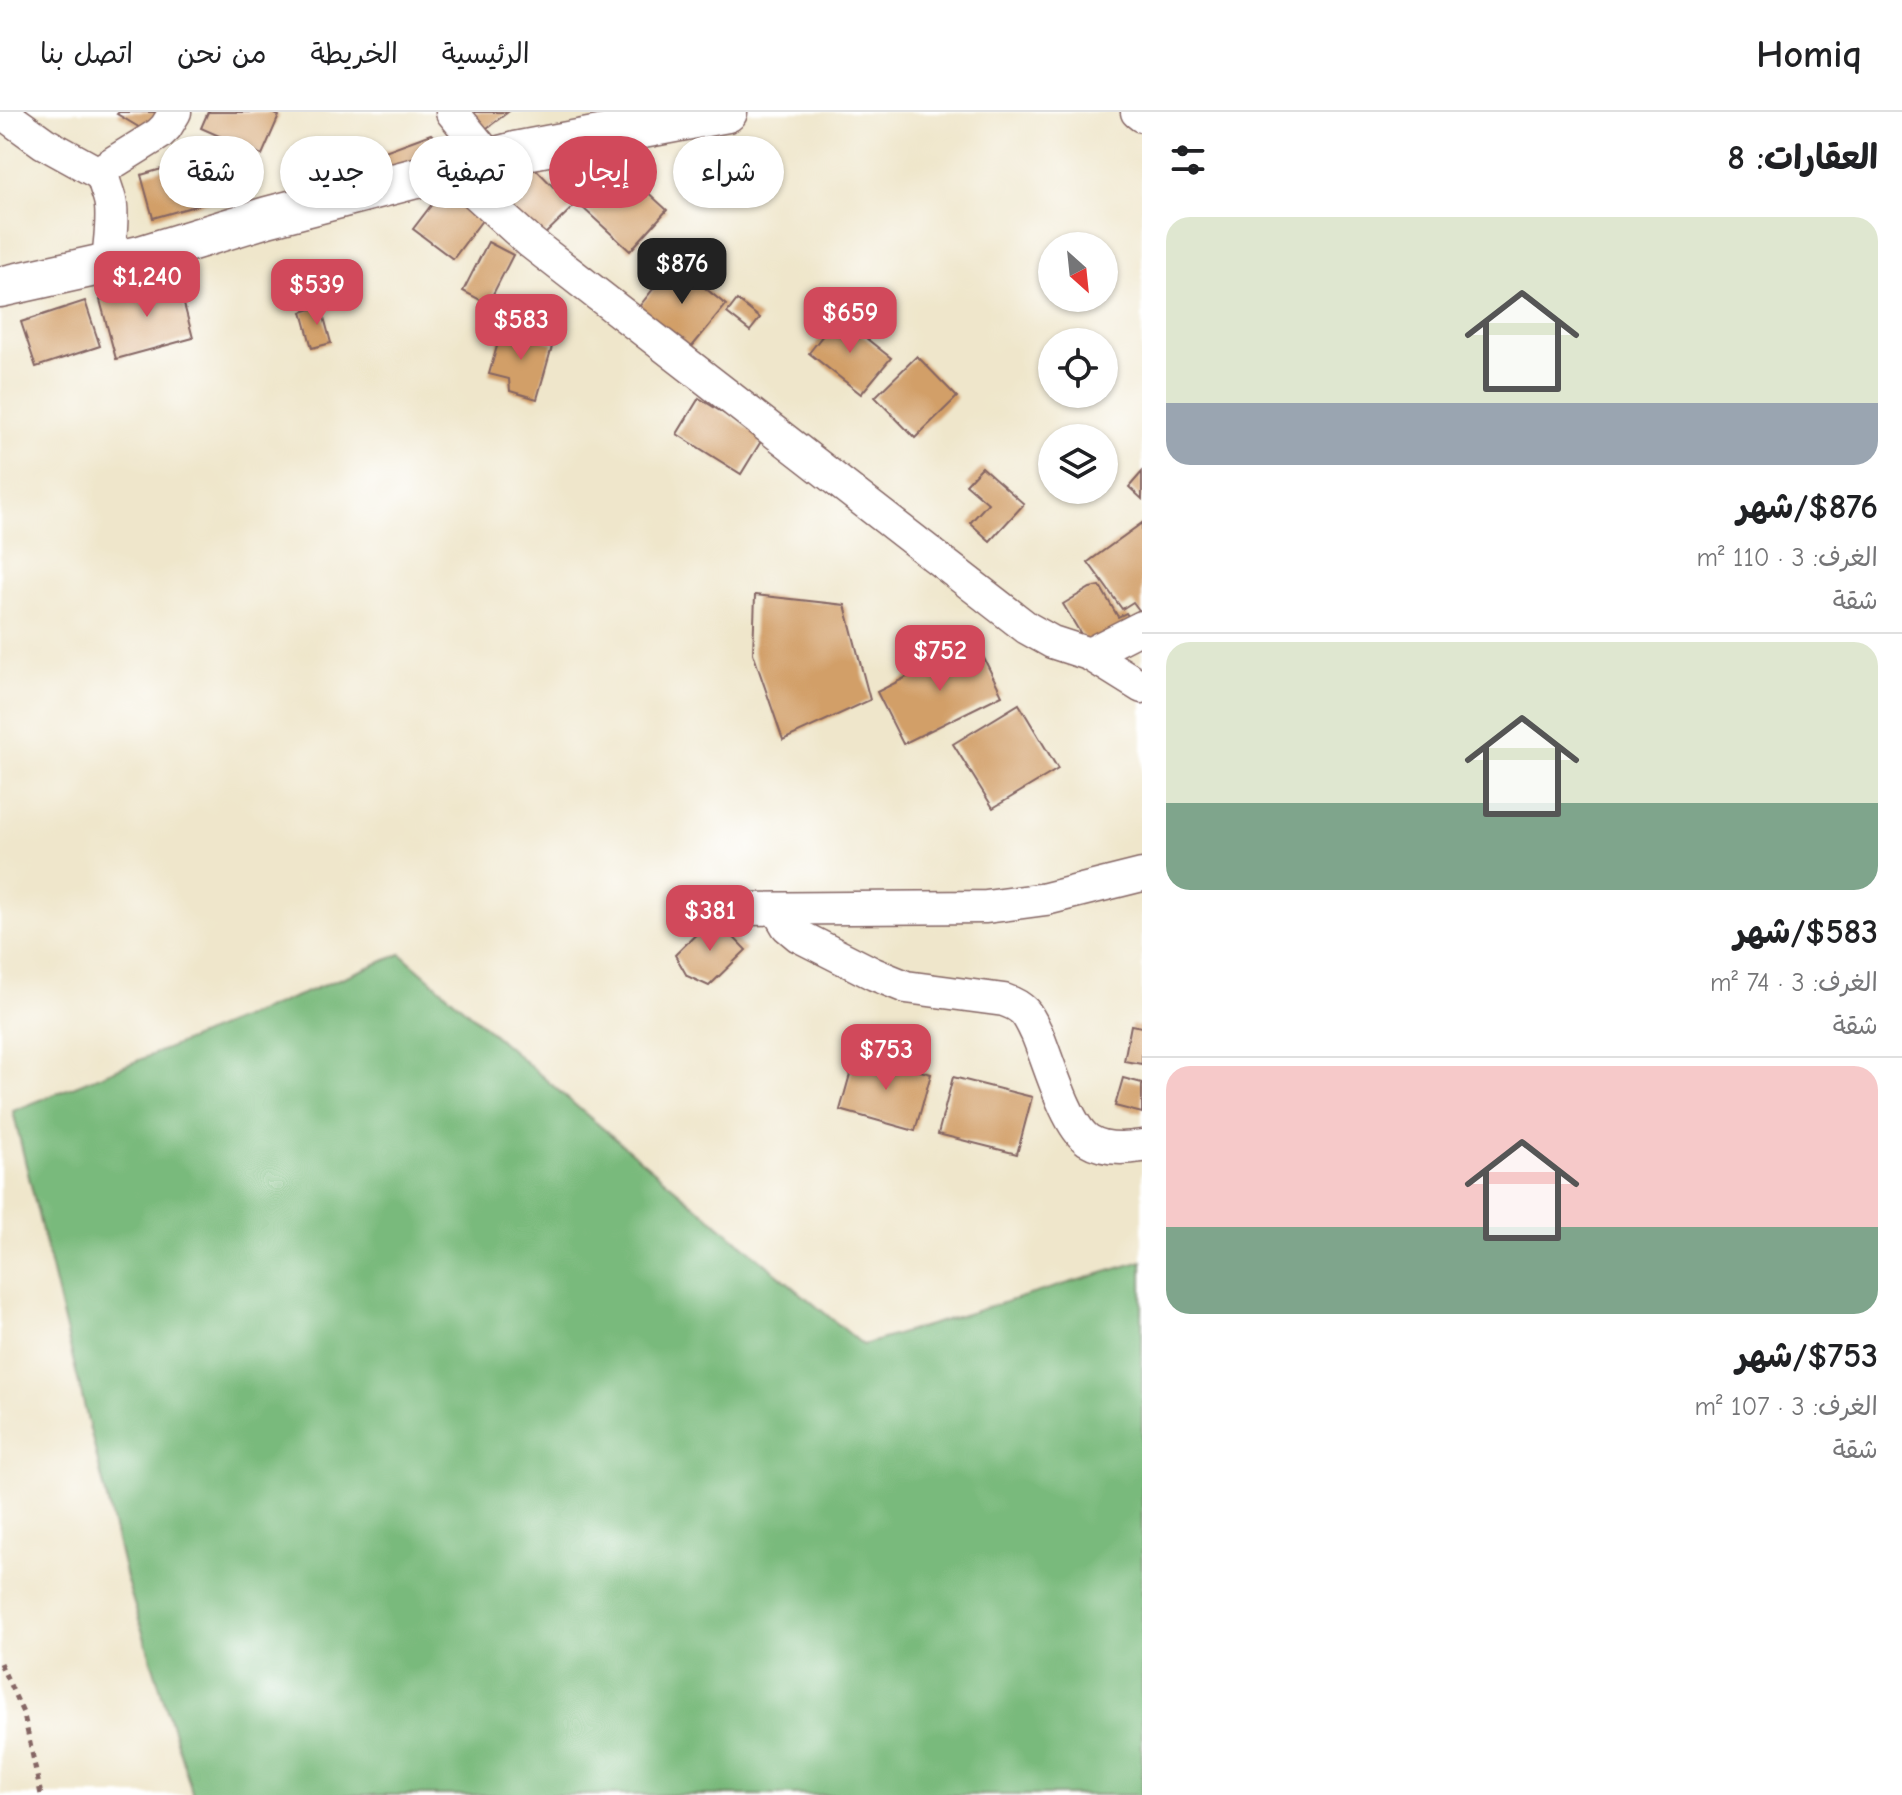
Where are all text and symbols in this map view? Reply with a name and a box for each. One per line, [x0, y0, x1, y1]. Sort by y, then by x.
text: Homiq [1756, 33, 1862, 77]
text: اتصل بنا [40, 38, 133, 70]
text: من نحن [177, 38, 266, 70]
text: الخريطة [310, 38, 398, 70]
text: الرئيسية [442, 38, 530, 70]
chip: شقة [159, 136, 264, 208]
chip: جديد [280, 136, 393, 208]
chip: تصفية [409, 136, 533, 208]
chip: إيجار [549, 136, 657, 208]
chip: شراء [673, 136, 784, 208]
icon: filters [1166, 138, 1210, 182]
text: العقارات: 8 [1728, 138, 1878, 178]
north arrow [1038, 232, 1118, 312]
map controls [1038, 232, 1118, 504]
pin: $876 [635, 238, 729, 306]
text: $876 [655, 249, 709, 279]
pin: $1,240 [82, 251, 212, 319]
pin: $539 [270, 259, 364, 327]
text: $1,240 [112, 262, 182, 292]
icon: home [1450, 269, 1594, 413]
text: $539 [289, 270, 345, 300]
pin: $659 [803, 287, 897, 355]
pin: $583 [474, 294, 568, 362]
text: $659 [822, 298, 878, 328]
text: $583 [493, 305, 549, 335]
button: locate [1038, 328, 1118, 408]
button: layers [1038, 424, 1118, 504]
text: $876/شهر [1737, 487, 1878, 527]
text: الغرف: 3 · 110 m² [1696, 543, 1878, 573]
text: شقة [1833, 586, 1878, 616]
pin: $752 [893, 625, 987, 693]
text: $752 [913, 636, 967, 666]
icon: home [1450, 694, 1594, 838]
pin: $381 [663, 885, 757, 953]
text: $381 [684, 896, 736, 926]
text: $583/شهر [1734, 912, 1878, 952]
text: الغرف: 3 · 74 m² [1710, 968, 1878, 998]
text: شقة [1833, 1011, 1878, 1041]
pin: $753 [839, 1024, 933, 1092]
text: $753 [859, 1035, 913, 1065]
icon: home [1450, 1118, 1594, 1262]
text: $753/شهر [1736, 1336, 1878, 1376]
text: الغرف: 3 · 107 m² [1694, 1392, 1878, 1422]
text: شقة [1833, 1435, 1878, 1465]

